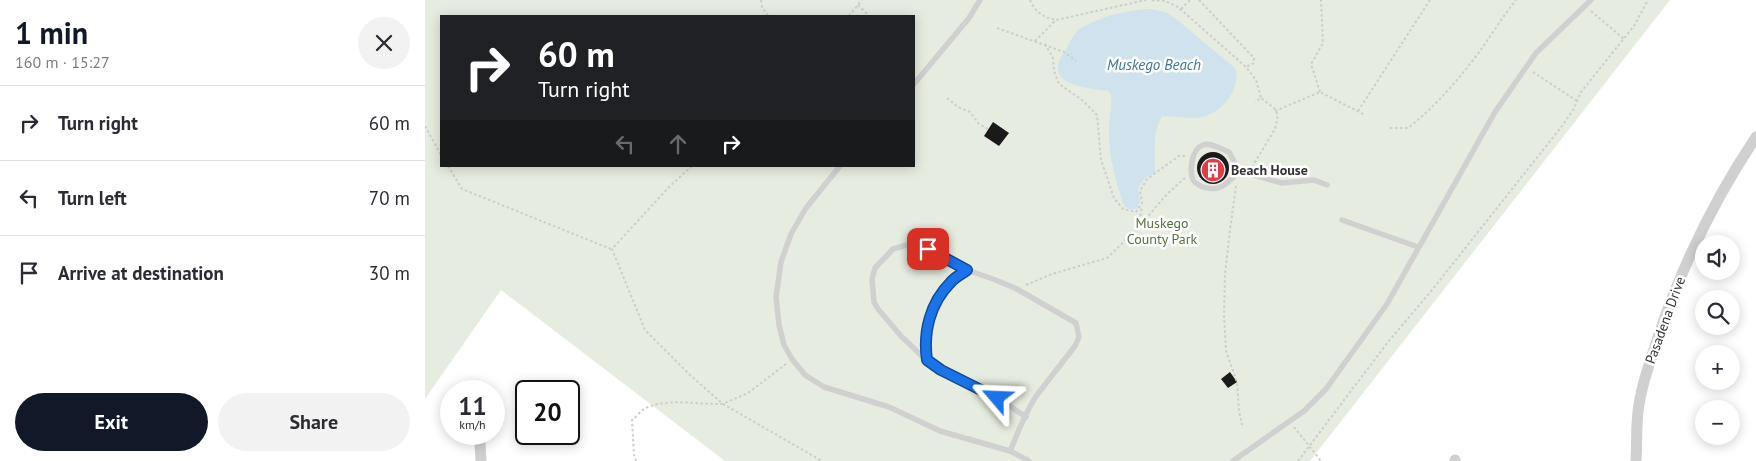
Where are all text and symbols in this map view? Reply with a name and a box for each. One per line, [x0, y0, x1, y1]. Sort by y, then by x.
text: 1 min [15, 13, 88, 52]
button: close [358, 17, 410, 69]
text: 60 m [538, 31, 615, 77]
icon: right [455, 35, 520, 100]
text: 160 m · 15:27 [15, 52, 110, 72]
water label: Muskego Beach [1107, 55, 1201, 74]
text: Turn right [538, 75, 630, 103]
icon: right [15, 109, 43, 137]
text: Turn right [58, 111, 138, 135]
text: 60 m [369, 111, 410, 135]
icon: left [611, 130, 639, 158]
icon: ahead [664, 130, 692, 158]
icon: right [717, 130, 745, 158]
building icon: Beach House [1200, 157, 1226, 183]
place label: Beach House [1231, 161, 1308, 179]
icon: left [15, 184, 43, 212]
text: Turn left [58, 186, 127, 210]
text: 70 m [369, 186, 410, 210]
park label: Muskego County Park [1127, 214, 1198, 248]
pin [907, 228, 949, 270]
icon: arrive [914, 235, 942, 263]
map controls [1695, 235, 1740, 445]
button: sound [1695, 235, 1740, 280]
icon: arrive [15, 259, 43, 287]
text: Arrive at destination [58, 261, 224, 285]
text: 30 m [369, 261, 410, 285]
street label: Pasadena Drive [1641, 274, 1689, 366]
button: search [1695, 290, 1740, 335]
button: + [1695, 345, 1740, 390]
position arrow [970, 371, 1022, 423]
speed limit sign: 20 [515, 380, 580, 445]
text: 11 [458, 390, 487, 422]
button: Exit [15, 393, 208, 451]
button: Share [218, 393, 410, 451]
button: − [1695, 400, 1740, 445]
text: km/h [459, 417, 486, 432]

